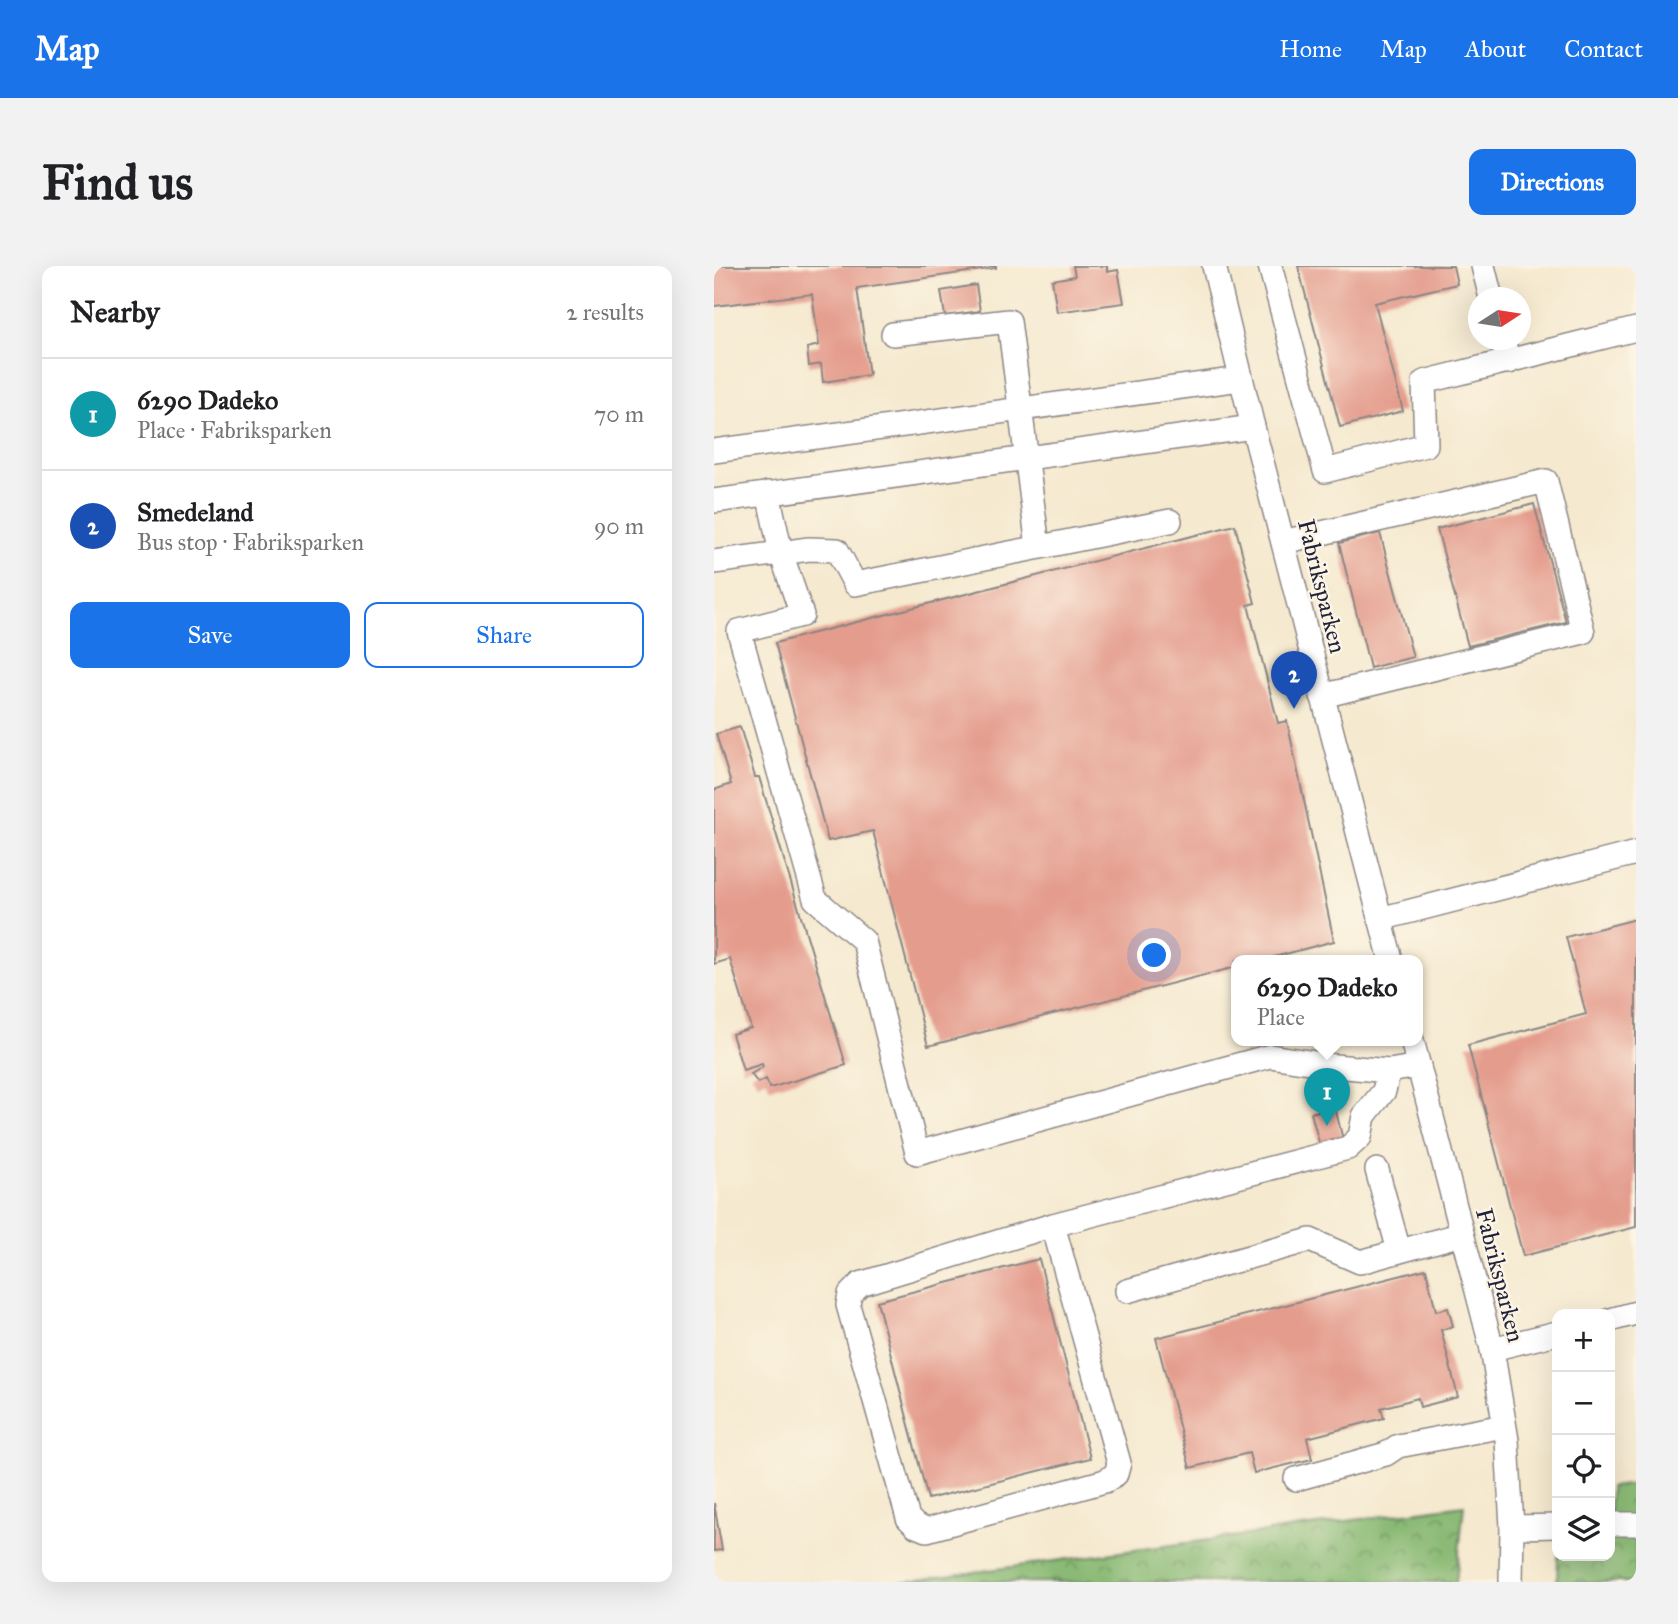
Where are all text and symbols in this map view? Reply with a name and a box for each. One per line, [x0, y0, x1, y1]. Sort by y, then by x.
text: Map [35, 29, 99, 69]
text: Home [1279, 34, 1342, 64]
text: Map [1380, 34, 1427, 64]
text: About [1465, 34, 1526, 64]
text: Contact [1564, 34, 1643, 64]
button: Directions [1469, 149, 1636, 215]
text: Find us [42, 153, 193, 212]
north arrow [1468, 287, 1531, 350]
text: Nearby [70, 294, 160, 330]
text: 2 results [566, 298, 644, 326]
text: 6290 Dadeko [137, 384, 278, 416]
text: 1 [88, 400, 98, 428]
text: 70 m [594, 400, 644, 428]
text: Place · Fabriksparken [137, 416, 332, 444]
text: Smedeland [137, 496, 254, 528]
text: 2 [87, 512, 99, 540]
text: 90 m [594, 512, 644, 540]
street label: Fabriksparken [1291, 516, 1353, 656]
text: Bus stop · Fabriksparken [137, 528, 364, 556]
button: Save [70, 602, 350, 668]
button: Share [364, 602, 644, 668]
pin: 2 [1271, 651, 1317, 709]
your location [1137, 938, 1171, 972]
popup [1231, 955, 1423, 1046]
text: 6290 Dadeko [1256, 971, 1398, 1003]
text: Place [1256, 1003, 1305, 1031]
pin: 1 [1304, 1068, 1350, 1126]
street label: Fabriksparken [1469, 1205, 1531, 1345]
map controls [1552, 1309, 1615, 1561]
button: + [1552, 1309, 1615, 1372]
button: − [1552, 1372, 1615, 1435]
button: locate [1552, 1435, 1615, 1498]
button: layers [1552, 1498, 1615, 1561]

